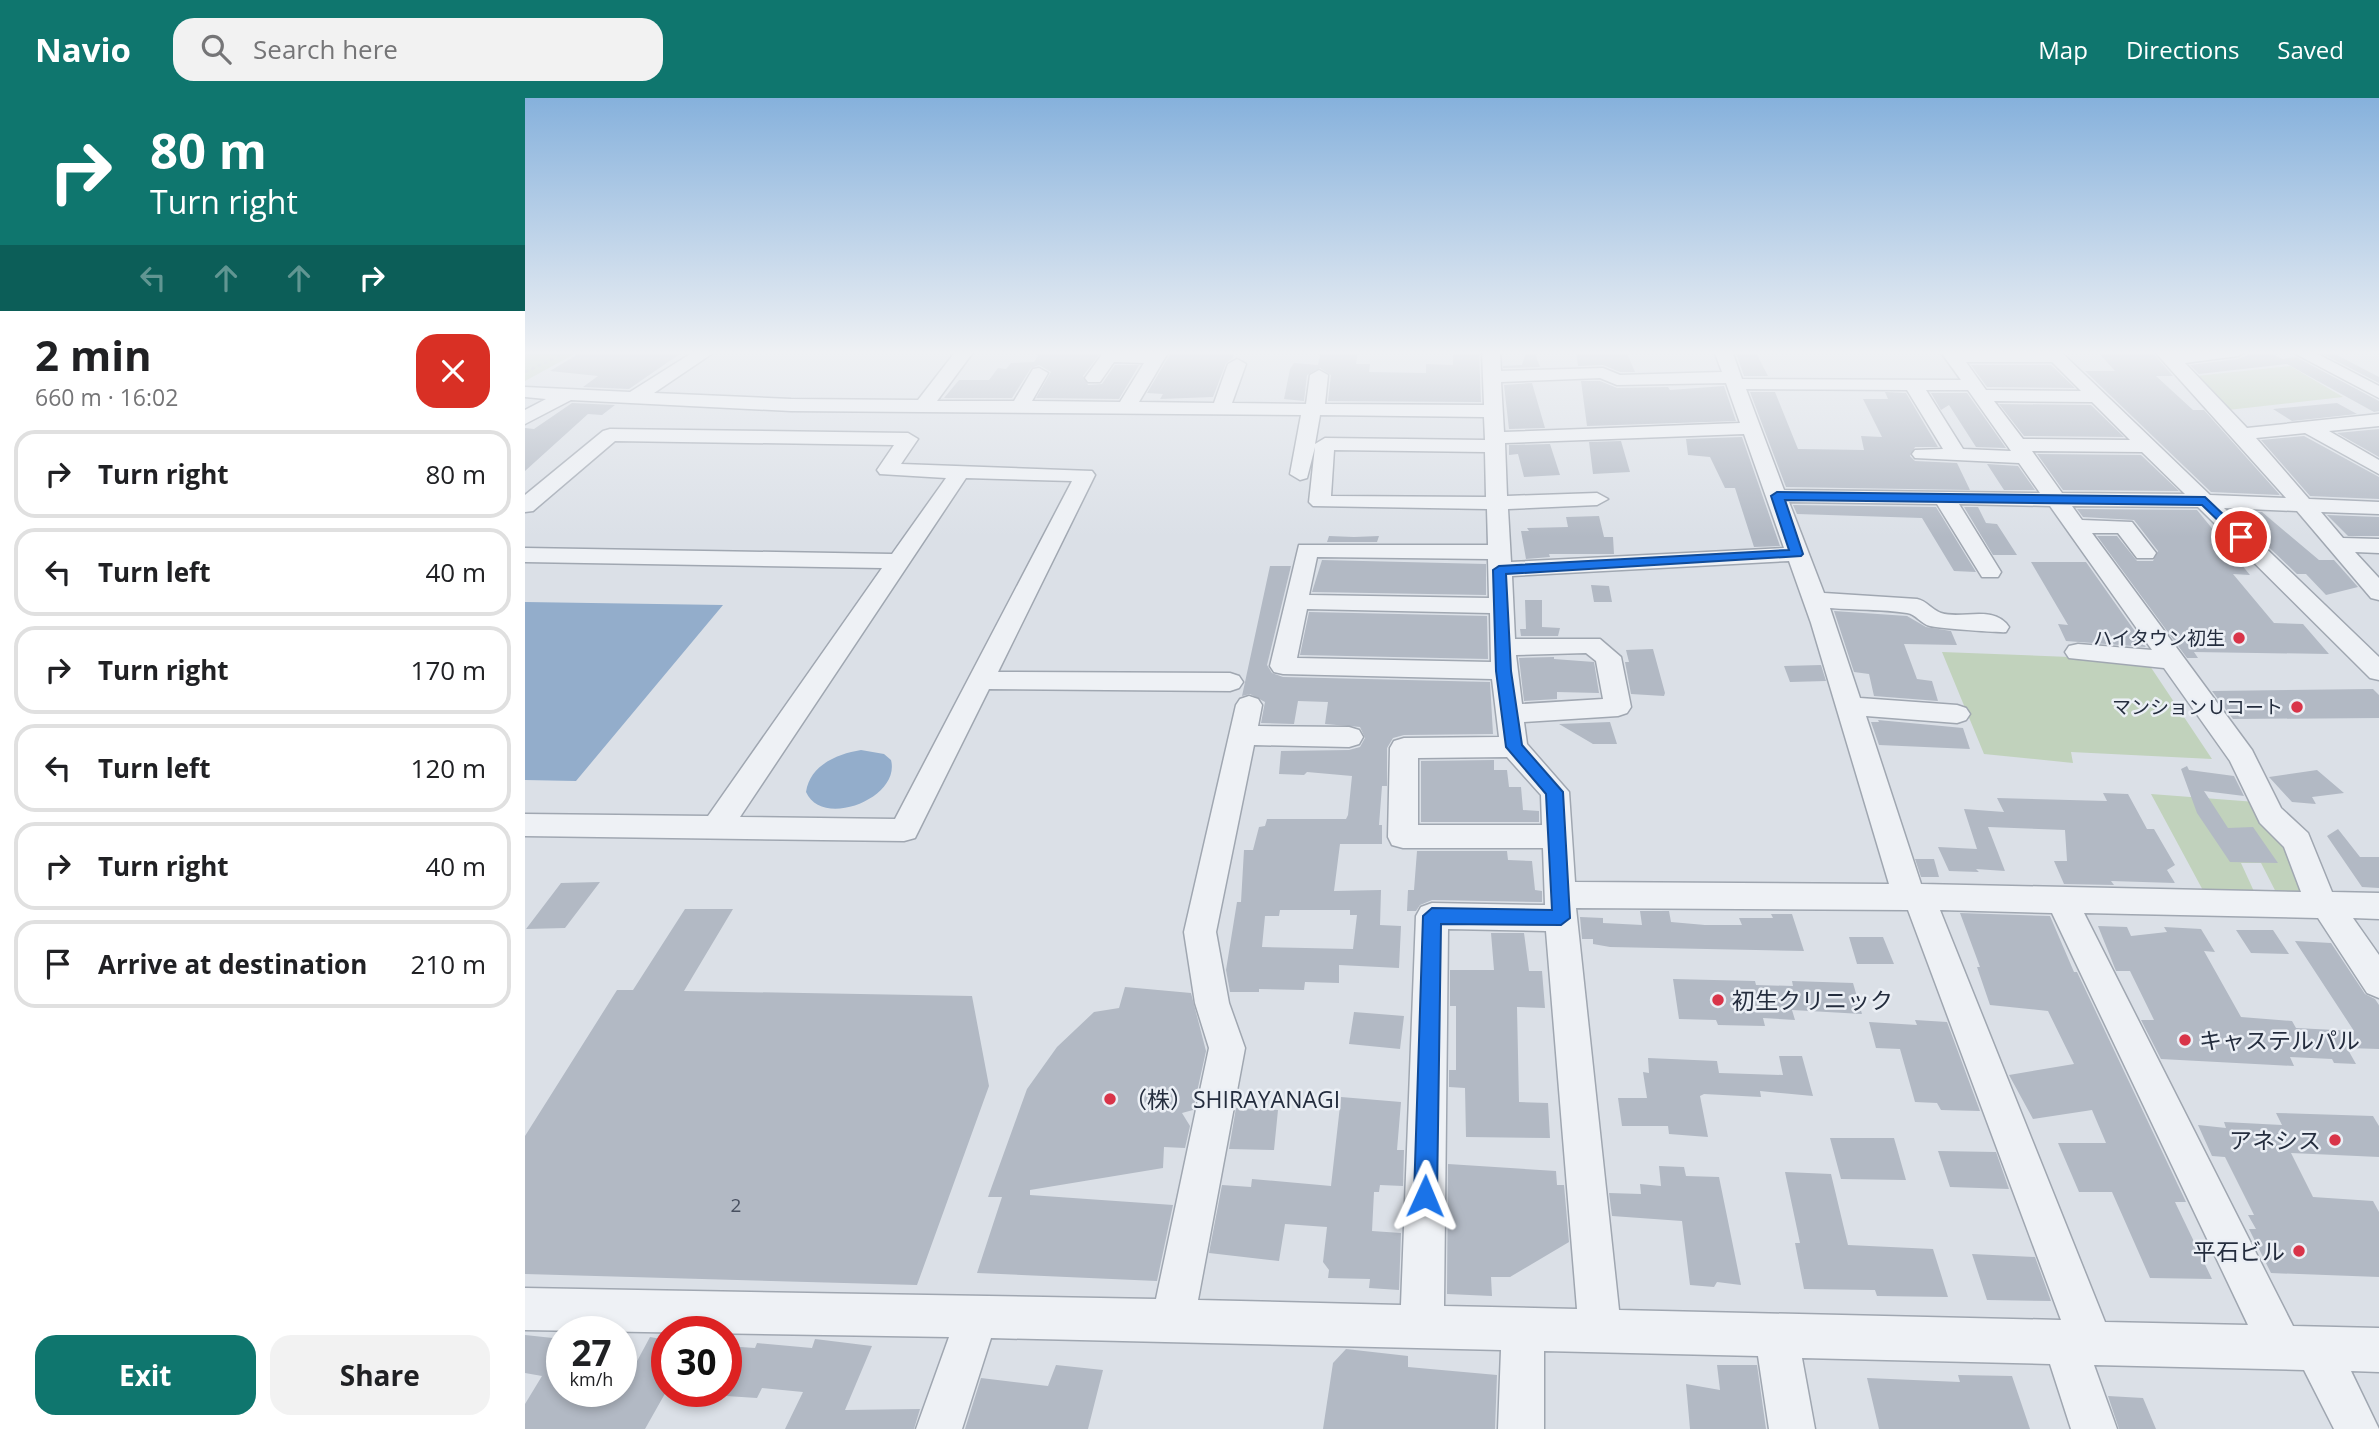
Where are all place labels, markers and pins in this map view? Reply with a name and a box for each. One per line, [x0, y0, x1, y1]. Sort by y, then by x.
pin [2211, 507, 2271, 567]
place label: ハイタウン初生 [2093, 625, 2225, 651]
marker: ハイタウン初生 [2231, 630, 2247, 646]
place label: マンションＵコート [2112, 694, 2283, 720]
marker: マンションＵコート [2289, 699, 2305, 715]
place label: 初生クリニック [1732, 984, 1893, 1016]
marker: 初生クリニック [1710, 992, 1726, 1008]
place label: キャステルパル [2199, 1024, 2360, 1056]
marker: キャステルパル [2177, 1032, 2193, 1048]
place label: （株）SHIRAYANAGI [1124, 1083, 1340, 1115]
marker: （株）SHIRAYANAGI [1102, 1091, 1118, 1107]
place label: アネシス [2229, 1124, 2321, 1156]
marker: アネシス [2327, 1132, 2343, 1148]
place label: 平石ビル [2193, 1235, 2285, 1267]
marker: 平石ビル [2291, 1243, 2307, 1259]

